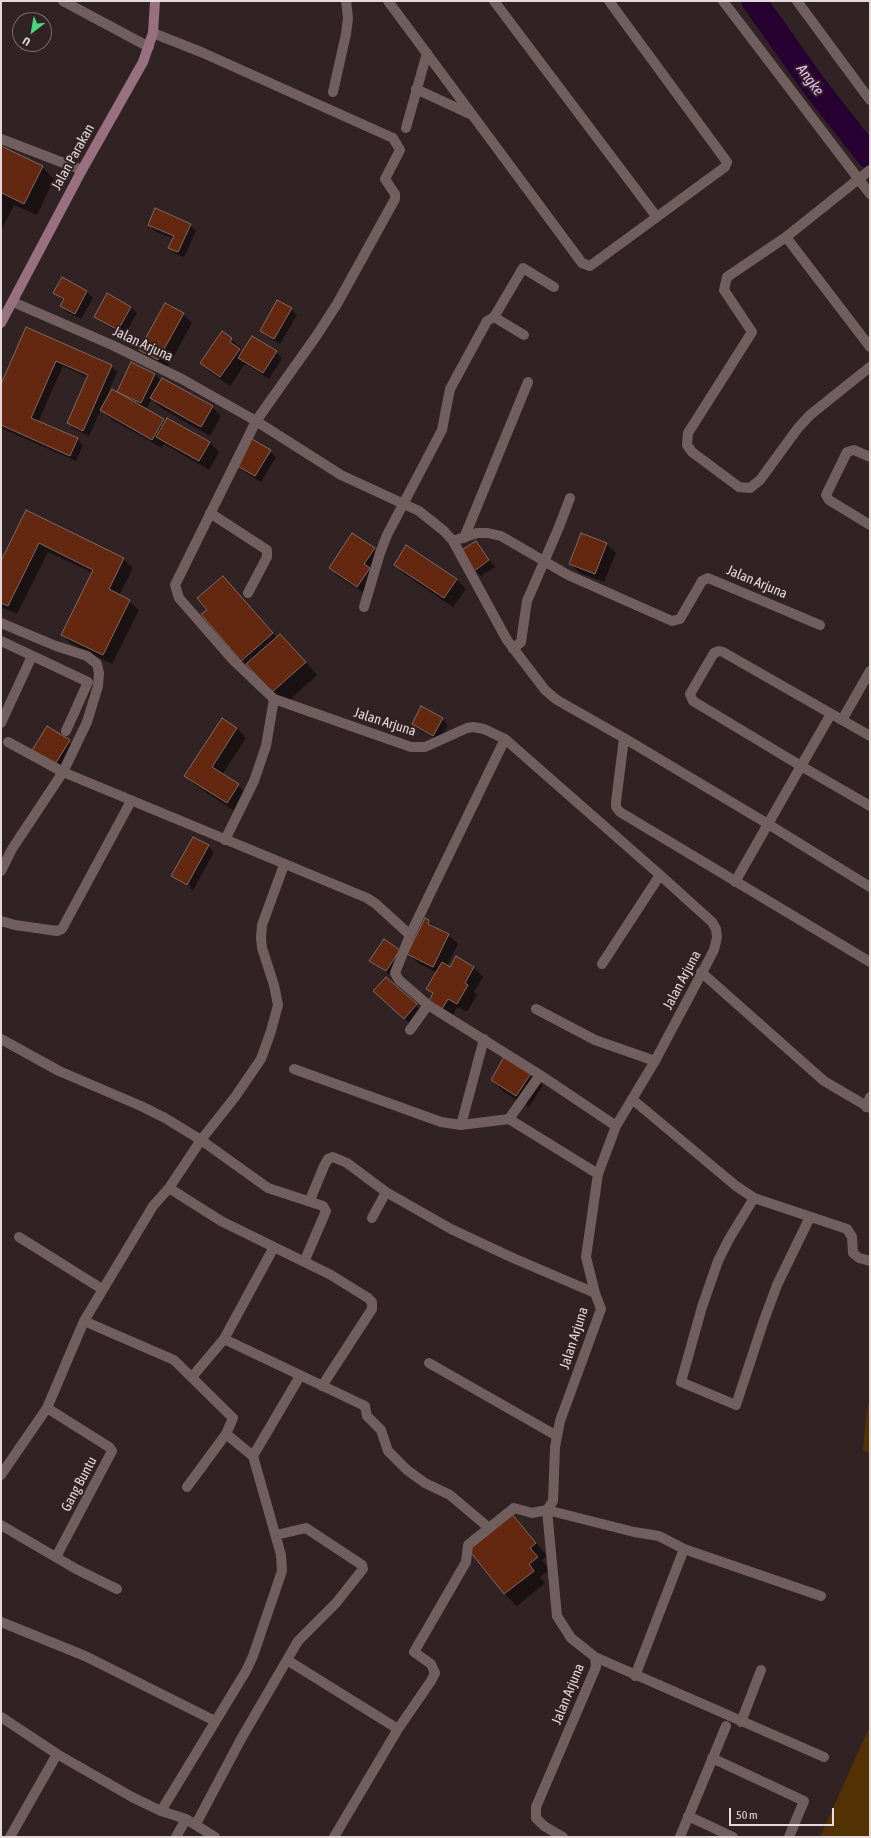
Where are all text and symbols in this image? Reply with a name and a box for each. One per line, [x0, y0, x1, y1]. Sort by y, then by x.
north arrow [12, 12, 52, 52]
text: U [20, 35, 32, 48]
water label: Angke [792, 61, 828, 99]
street label: Jalan Parakan [48, 121, 98, 193]
street label: Jalan Arjuna [110, 323, 176, 365]
street label: Jalan Arjuna [724, 562, 790, 602]
street label: Jalan Arjuna [352, 704, 418, 740]
street label: Jalan Arjuna [660, 948, 704, 1012]
street label: Jalan Arjuna [556, 1305, 592, 1371]
street label: Gang Buntu [58, 1454, 100, 1514]
street label: Jalan Arjuna [548, 1661, 588, 1727]
scale bar [731, 1800, 836, 1826]
text: 50 m [736, 1808, 758, 1822]

